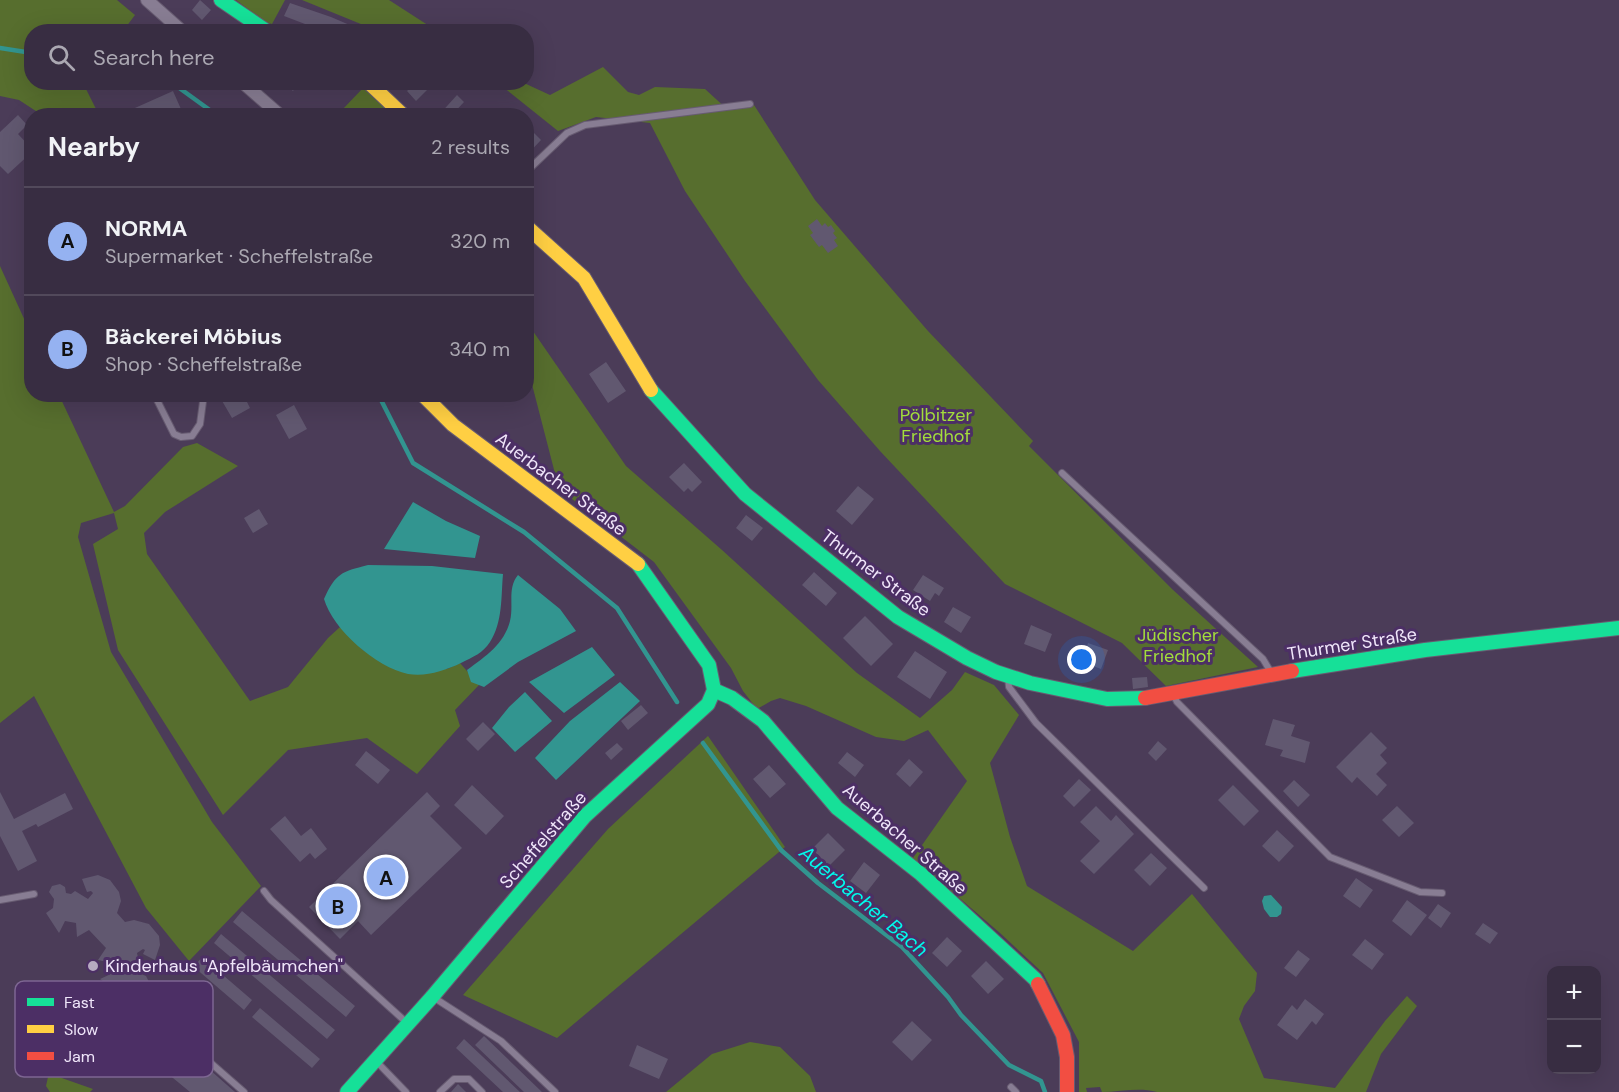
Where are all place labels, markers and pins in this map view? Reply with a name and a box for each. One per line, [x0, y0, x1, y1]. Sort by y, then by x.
pin: A [366, 854, 406, 900]
pin: B [318, 884, 358, 928]
place label: Kinderhaus "Apfelbäumchen" [105, 954, 343, 978]
marker: Kinderhaus "Apfelbäumchen" [86, 959, 100, 973]

